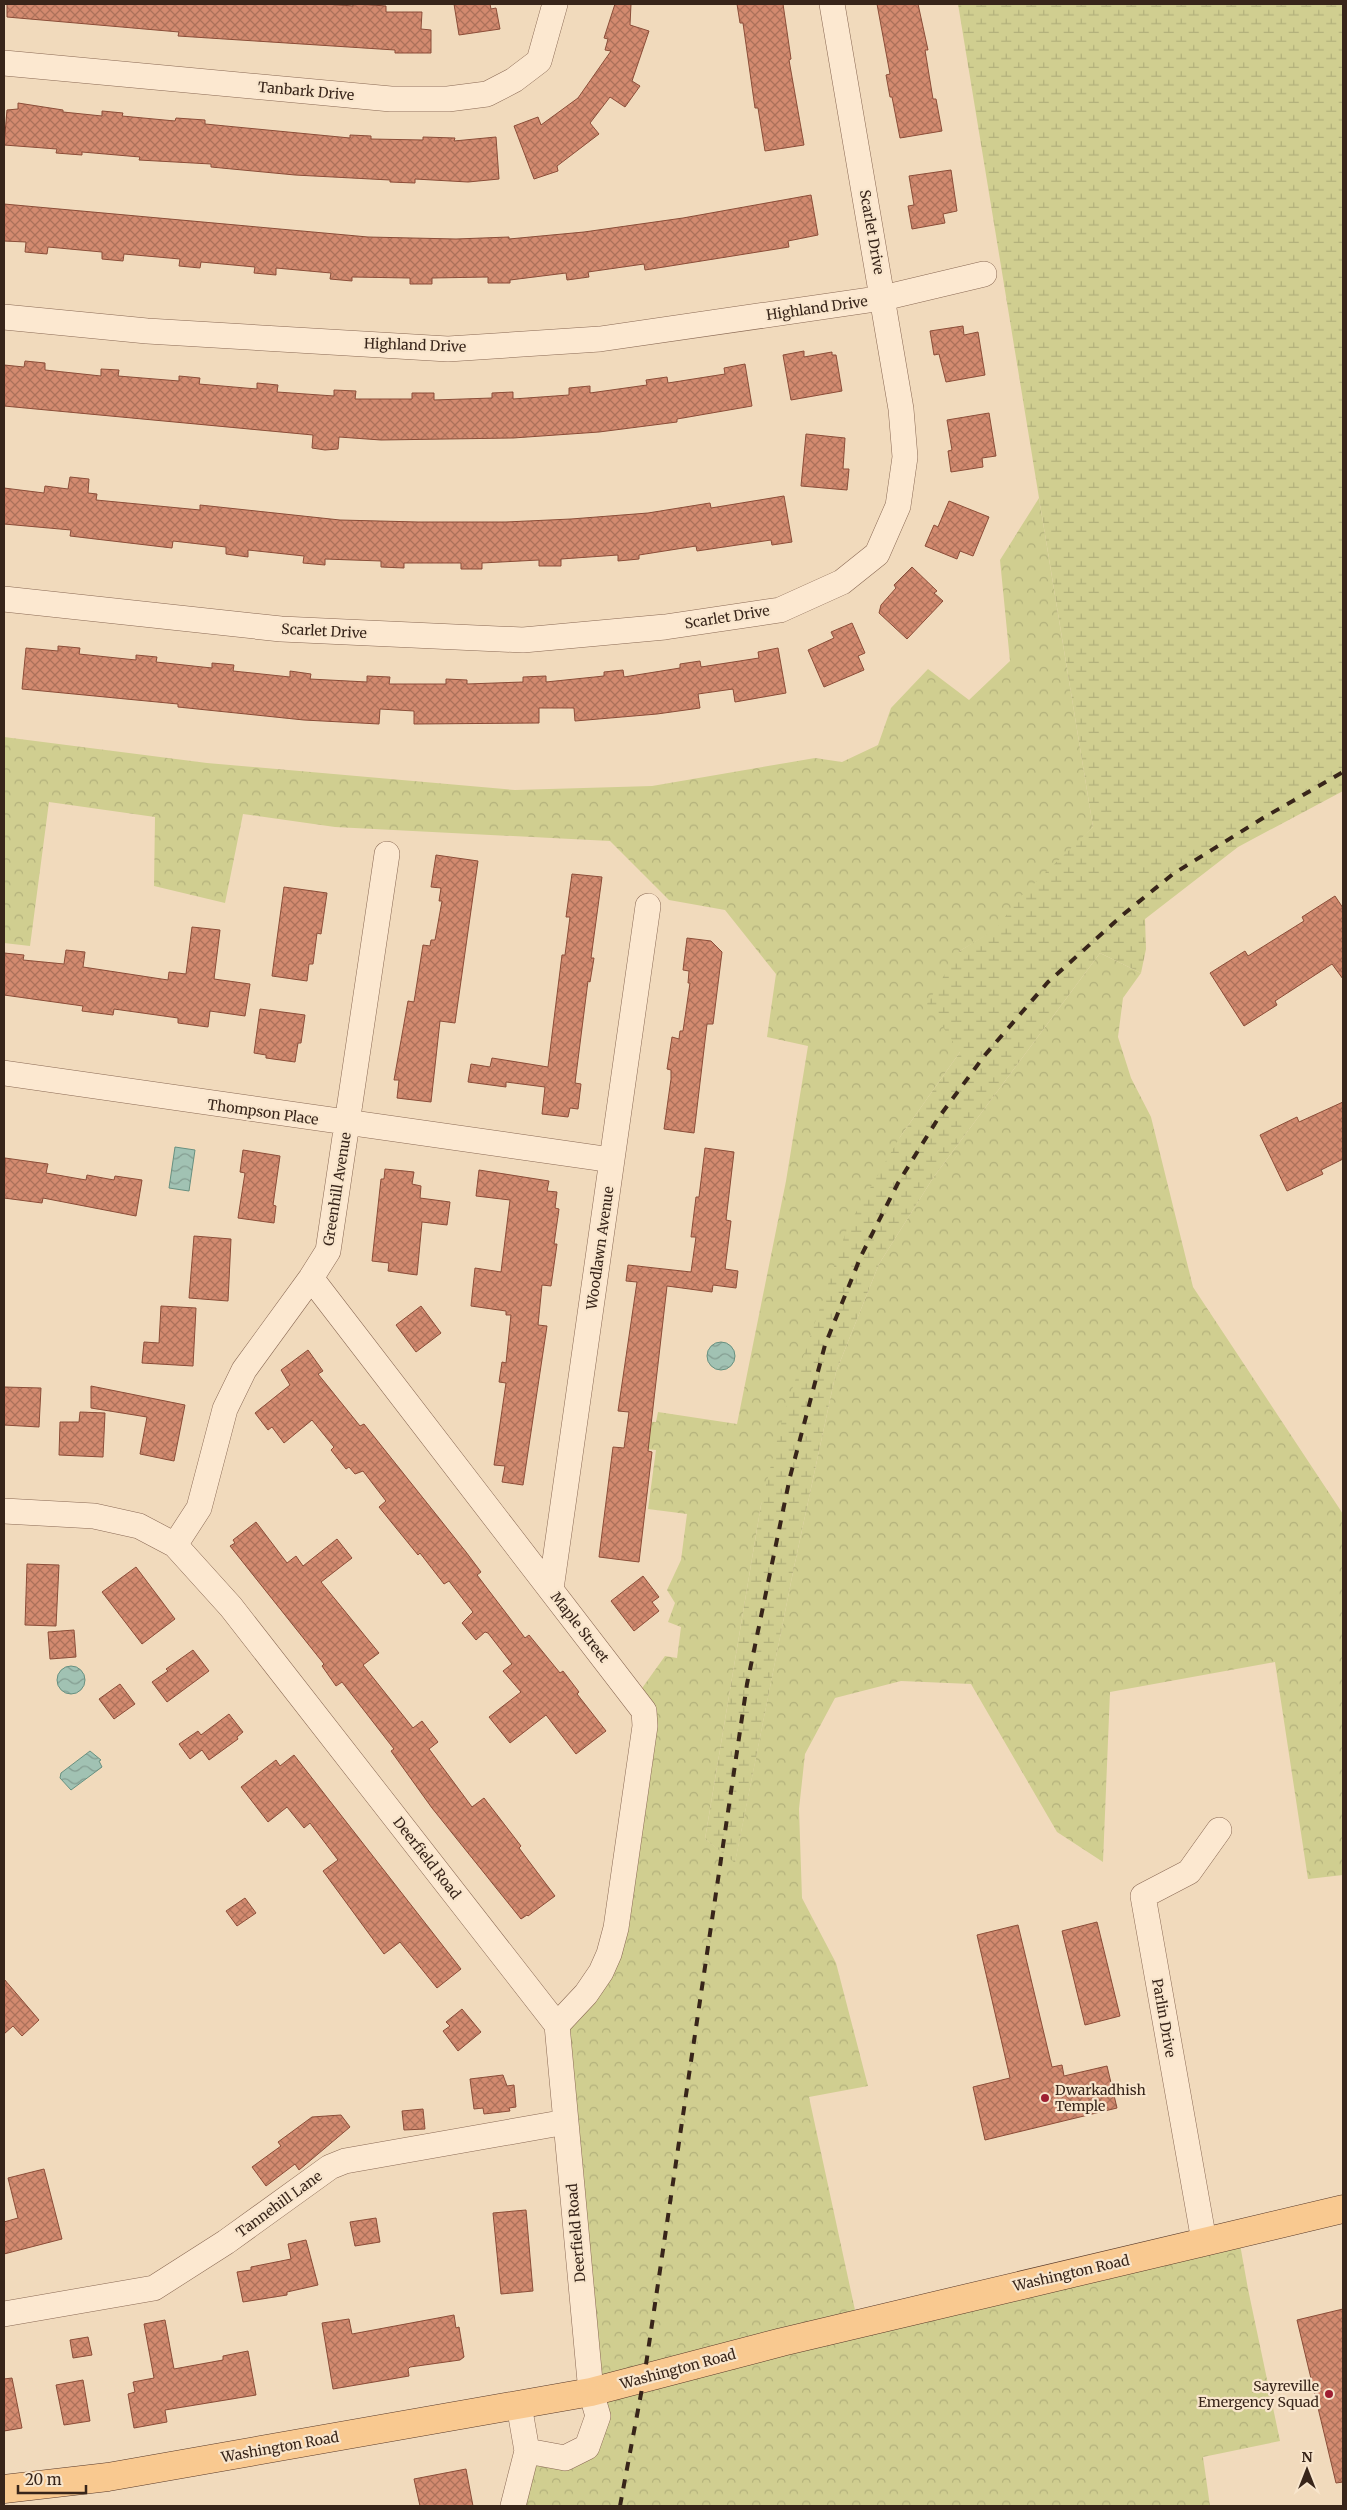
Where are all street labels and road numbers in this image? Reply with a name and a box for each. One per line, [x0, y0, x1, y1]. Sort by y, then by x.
street label: Tanbark Drive [257, 78, 355, 104]
street label: Scarlet Drive [856, 188, 888, 276]
street label: Highland Drive [765, 292, 869, 324]
street label: Highland Drive [364, 334, 466, 356]
street label: Scarlet Drive [683, 601, 771, 633]
street label: Scarlet Drive [281, 620, 367, 642]
street label: Thompson Place [206, 1095, 320, 1129]
street label: Greenhill Avenue [319, 1131, 355, 1247]
street label: Woodlawn Avenue [582, 1185, 618, 1312]
street label: Maple Street [547, 1588, 613, 1666]
street label: Deerfield Road [389, 1813, 465, 1903]
street label: Parlin Drive [1148, 1977, 1180, 2059]
street label: Tannehill Lane [233, 2167, 325, 2241]
street label: Deerfield Road [563, 2182, 589, 2283]
street label: Washington Road [1010, 2251, 1132, 2295]
street label: Washington Road [617, 2345, 738, 2393]
street label: Washington Road [219, 2428, 341, 2466]

